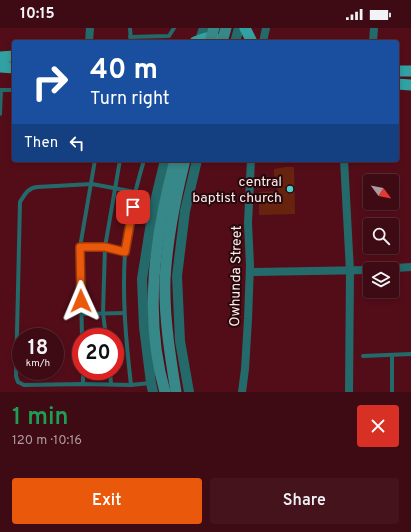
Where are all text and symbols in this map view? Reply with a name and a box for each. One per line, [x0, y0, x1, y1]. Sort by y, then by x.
text: 10:15 [20, 5, 55, 24]
text: 40 m [90, 53, 158, 89]
icon: right [24, 56, 76, 108]
text: Turn right [90, 88, 170, 111]
icon: left [66, 132, 88, 154]
text: Then [24, 134, 58, 153]
place label: central baptist church [192, 174, 282, 207]
north arrow [363, 174, 399, 210]
map controls [363, 174, 399, 298]
marker: central baptist church [285, 184, 295, 194]
pin [116, 190, 150, 224]
icon: arrive [122, 196, 144, 218]
button: search [363, 218, 399, 254]
street label: Owhunda Street [227, 225, 246, 327]
button: layers [363, 262, 399, 298]
position arrow [60, 280, 102, 322]
speed limit sign: 20 [72, 328, 124, 380]
text: 18 [28, 336, 48, 362]
text: km/h [26, 357, 50, 370]
text: 1 min [12, 403, 69, 433]
button: close [357, 405, 399, 447]
text: 120 m · 10:16 [12, 433, 82, 449]
button: Exit [12, 478, 202, 524]
button: Share [210, 478, 399, 524]

